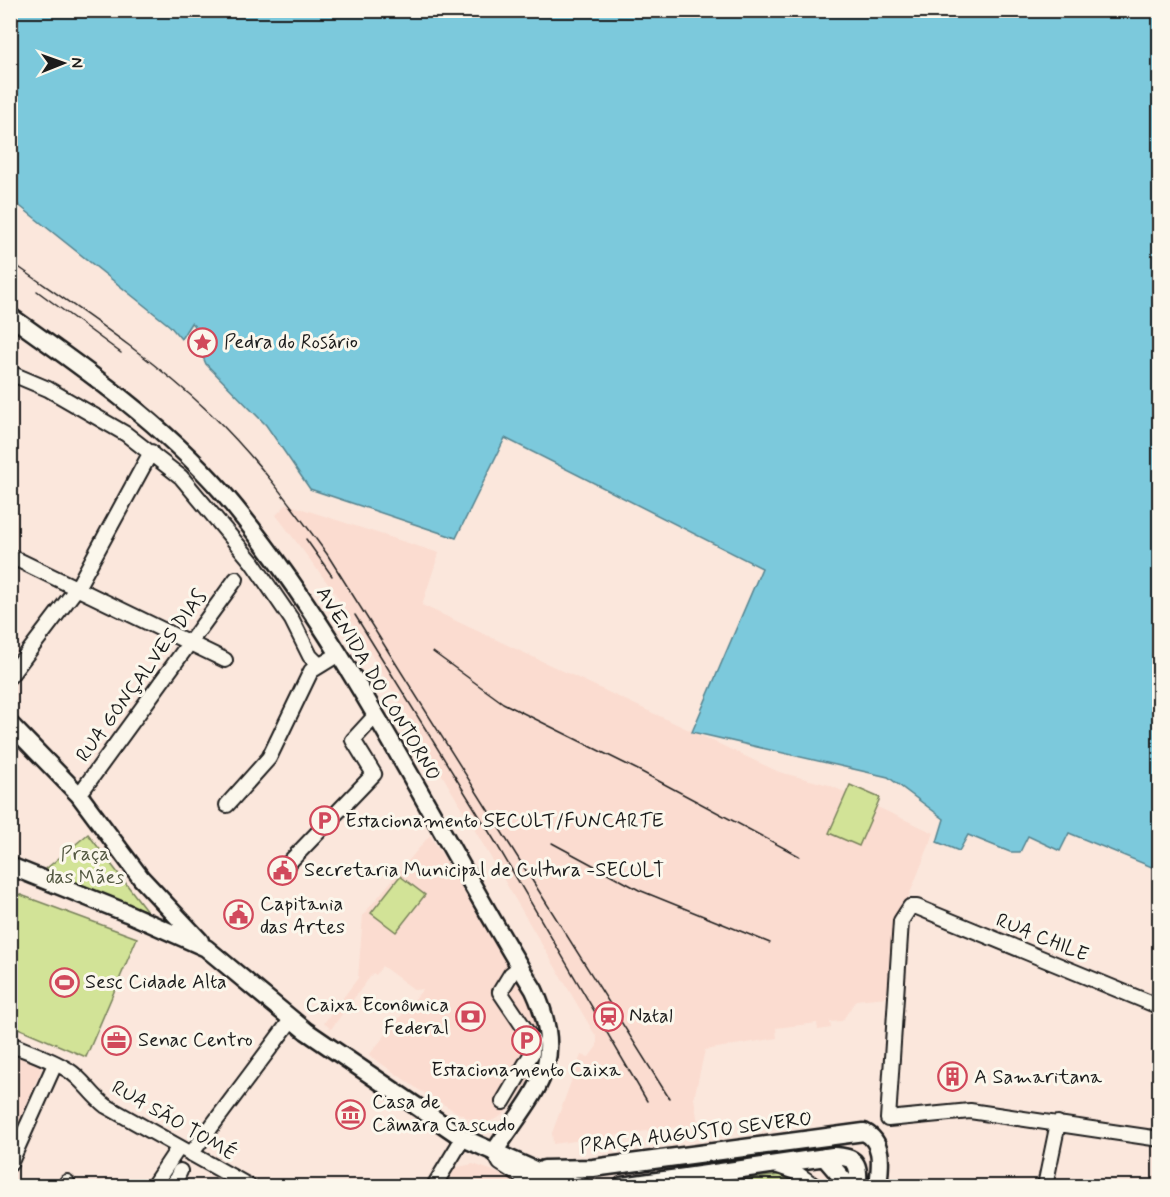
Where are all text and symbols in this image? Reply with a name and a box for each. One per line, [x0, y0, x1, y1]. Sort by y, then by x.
north arrow [33, 33, 93, 93]
text: N [66, 57, 87, 68]
place icon: Pedra do Rosário [187, 326, 219, 358]
place label: Pedra do Rosário [224, 329, 358, 356]
street label: AVENIDA DO CONTORNO [309, 582, 447, 786]
street label: RUA GONÇALVES DIAS [70, 584, 214, 768]
parking icon: Estacionamento SECULT/FUNCARTE [308, 805, 340, 837]
place label: Estacionamento SECULT/FUNCARTE [345, 808, 664, 835]
park label: Praça das Mães [46, 841, 124, 891]
public building icon: Secretaria Municipal de Cultura -SECULT [267, 854, 299, 886]
place label: Secretaria Municipal de Cultura -SECULT [304, 857, 665, 884]
place label: Capitania das Artes [260, 891, 345, 941]
public building icon: Capitania das Artes [223, 899, 255, 931]
street label: RUA CHILE [992, 907, 1092, 969]
sports icon: Sesc Cidade Alta [48, 966, 80, 998]
place label: Sesc Cidade Alta [85, 969, 227, 996]
place label: Caixa Econômica Federal [306, 992, 449, 1042]
bank icon: Caixa Econômica Federal [454, 1000, 486, 1032]
station icon: Natal [592, 1000, 624, 1032]
place label: Natal [629, 1003, 673, 1030]
office icon: Senac Centro [101, 1024, 133, 1056]
parking icon: Estacionamento Caixa [510, 1024, 542, 1056]
place label: Senac Centro [138, 1027, 253, 1054]
place label: Estacionamento Caixa [431, 1057, 622, 1084]
building icon: A Samaritana [937, 1061, 969, 1093]
place label: A Samaritana [974, 1064, 1103, 1091]
street label: RUA SÃO TOMÉ [107, 1074, 241, 1168]
place label: Casa de Câmara Cascudo [372, 1089, 515, 1139]
museum icon: Casa de Câmara Cascudo [335, 1098, 367, 1130]
street label: PRAÇA AUGUSTO SEVERO [578, 1105, 814, 1161]

